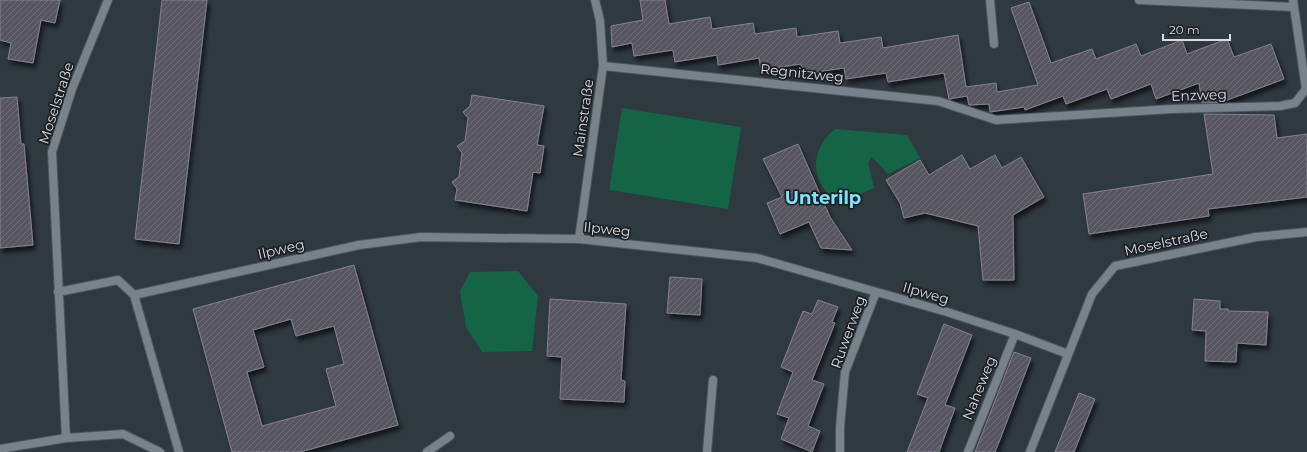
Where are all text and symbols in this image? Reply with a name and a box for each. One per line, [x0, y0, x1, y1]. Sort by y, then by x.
scale bar [1163, 16, 1230, 42]
text: 20 m [1169, 22, 1200, 37]
street label: Moselstraße [34, 60, 78, 146]
street label: Regnitzweg [759, 60, 845, 86]
street label: Mainstraße [569, 78, 597, 158]
street label: Enzweg [1171, 85, 1227, 105]
district label: Unterilp [785, 187, 861, 209]
street label: Ilpweg [582, 218, 632, 240]
street label: Moselstraße [1123, 224, 1209, 260]
street label: Ilpweg [256, 235, 306, 263]
street label: Ilpweg [901, 278, 951, 308]
street label: Ruwerweg [827, 293, 869, 371]
street label: Naheweg [958, 353, 1000, 423]

